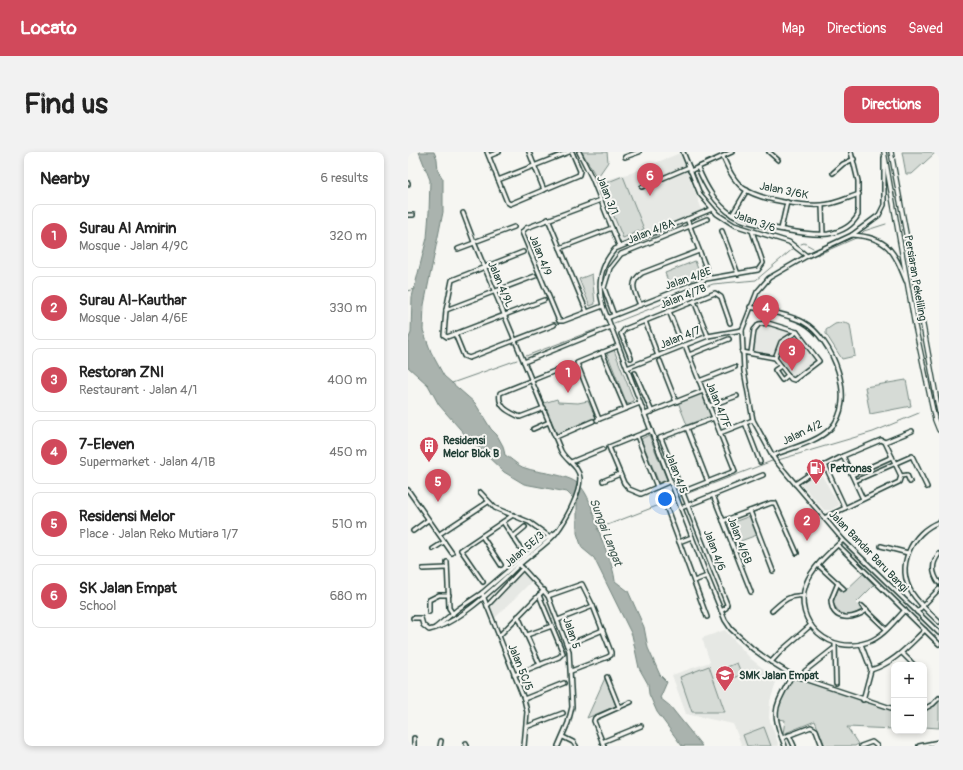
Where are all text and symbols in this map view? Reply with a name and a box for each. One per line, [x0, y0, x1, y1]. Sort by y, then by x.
text: Locato [20, 16, 77, 40]
text: Map [782, 20, 805, 37]
text: Directions [827, 20, 886, 37]
text: Saved [908, 20, 943, 37]
button: Directions [844, 86, 939, 123]
text: Find us [24, 87, 108, 122]
pin: 6 [637, 163, 663, 196]
text: Nearby [40, 168, 89, 189]
text: 6 results [321, 170, 368, 186]
street label: Jalan 3/1 [594, 174, 621, 217]
street label: Jalan 3/6K [758, 179, 810, 202]
street label: Jalan 3/6 [732, 208, 777, 235]
street label: Jalan 4/8A [626, 216, 677, 247]
text: Surau Al Amirin [79, 219, 176, 238]
text: 1 [51, 228, 57, 244]
text: 320 m [329, 228, 367, 244]
street label: Jalan 4/9 [527, 233, 555, 278]
street label: Persiaran Pekeliling [902, 234, 930, 323]
text: Mosque · Jalan 4/9C [79, 238, 188, 254]
street label: Jalan 4/9L [485, 259, 516, 309]
street label: Jalan 4/8E [663, 264, 713, 292]
street label: Jalan 4/7B [658, 281, 708, 312]
text: Surau Al-Kauthar [79, 291, 187, 310]
pin: 4 [753, 295, 779, 328]
text: 2 [50, 300, 58, 316]
text: 330 m [329, 300, 367, 316]
text: Mosque · Jalan 4/6E [79, 310, 188, 326]
street label: Jalan 4/7 [658, 323, 703, 351]
pin: 3 [779, 338, 805, 371]
pin: 1 [555, 360, 581, 393]
text: Restoran ZNI [79, 363, 164, 382]
text: 3 [50, 372, 58, 388]
text: 400 m [327, 372, 367, 388]
street label: Jalan 4/7F [703, 380, 734, 431]
text: Restaurant · Jalan 4/1 [79, 382, 197, 398]
street label: Jalan 4/2 [780, 417, 824, 448]
place label: Residensi Melor Blok B [443, 434, 499, 460]
text: 7-Eleven [79, 435, 134, 454]
building icon: Residensi Melor Blok B [418, 435, 440, 463]
text: 4 [50, 444, 58, 460]
text: 450 m [329, 444, 367, 460]
street label: Jalan 4/5 [663, 451, 690, 495]
text: Supermarket · Jalan 4/1B [79, 454, 215, 470]
fuel station icon: Petronas [805, 457, 827, 485]
place label: Petronas [830, 462, 872, 475]
pin: 5 [425, 469, 451, 502]
your location [655, 489, 675, 509]
water label: Sungai Langat [586, 496, 626, 569]
text: Residensi Melor [79, 507, 175, 526]
pin: 2 [794, 508, 820, 541]
street label: Jalan Bandar Baru Bangi [826, 508, 911, 595]
street label: Jalan 4/6B [725, 515, 754, 566]
text: 5 [50, 516, 58, 532]
text: 510 m [332, 516, 367, 532]
text: Place · Jalan Reko Mutiara 1/7 [79, 526, 238, 542]
street label: Jalan 4/6 [701, 528, 728, 573]
street label: Jalan 5E/3 [502, 529, 547, 570]
text: SK Jalan Empat [79, 579, 177, 598]
text: 6 [50, 588, 58, 604]
text: 680 m [330, 588, 367, 604]
text: School [79, 598, 116, 614]
street label: Jalan 5 [560, 616, 583, 651]
street label: Jalan 5C/5 [505, 642, 536, 692]
map controls [891, 662, 927, 734]
button: + [891, 662, 927, 698]
school or university icon: SMK Jalan Empat [714, 664, 736, 692]
place label: SMK Jalan Empat [739, 669, 819, 682]
button: − [891, 698, 927, 734]

